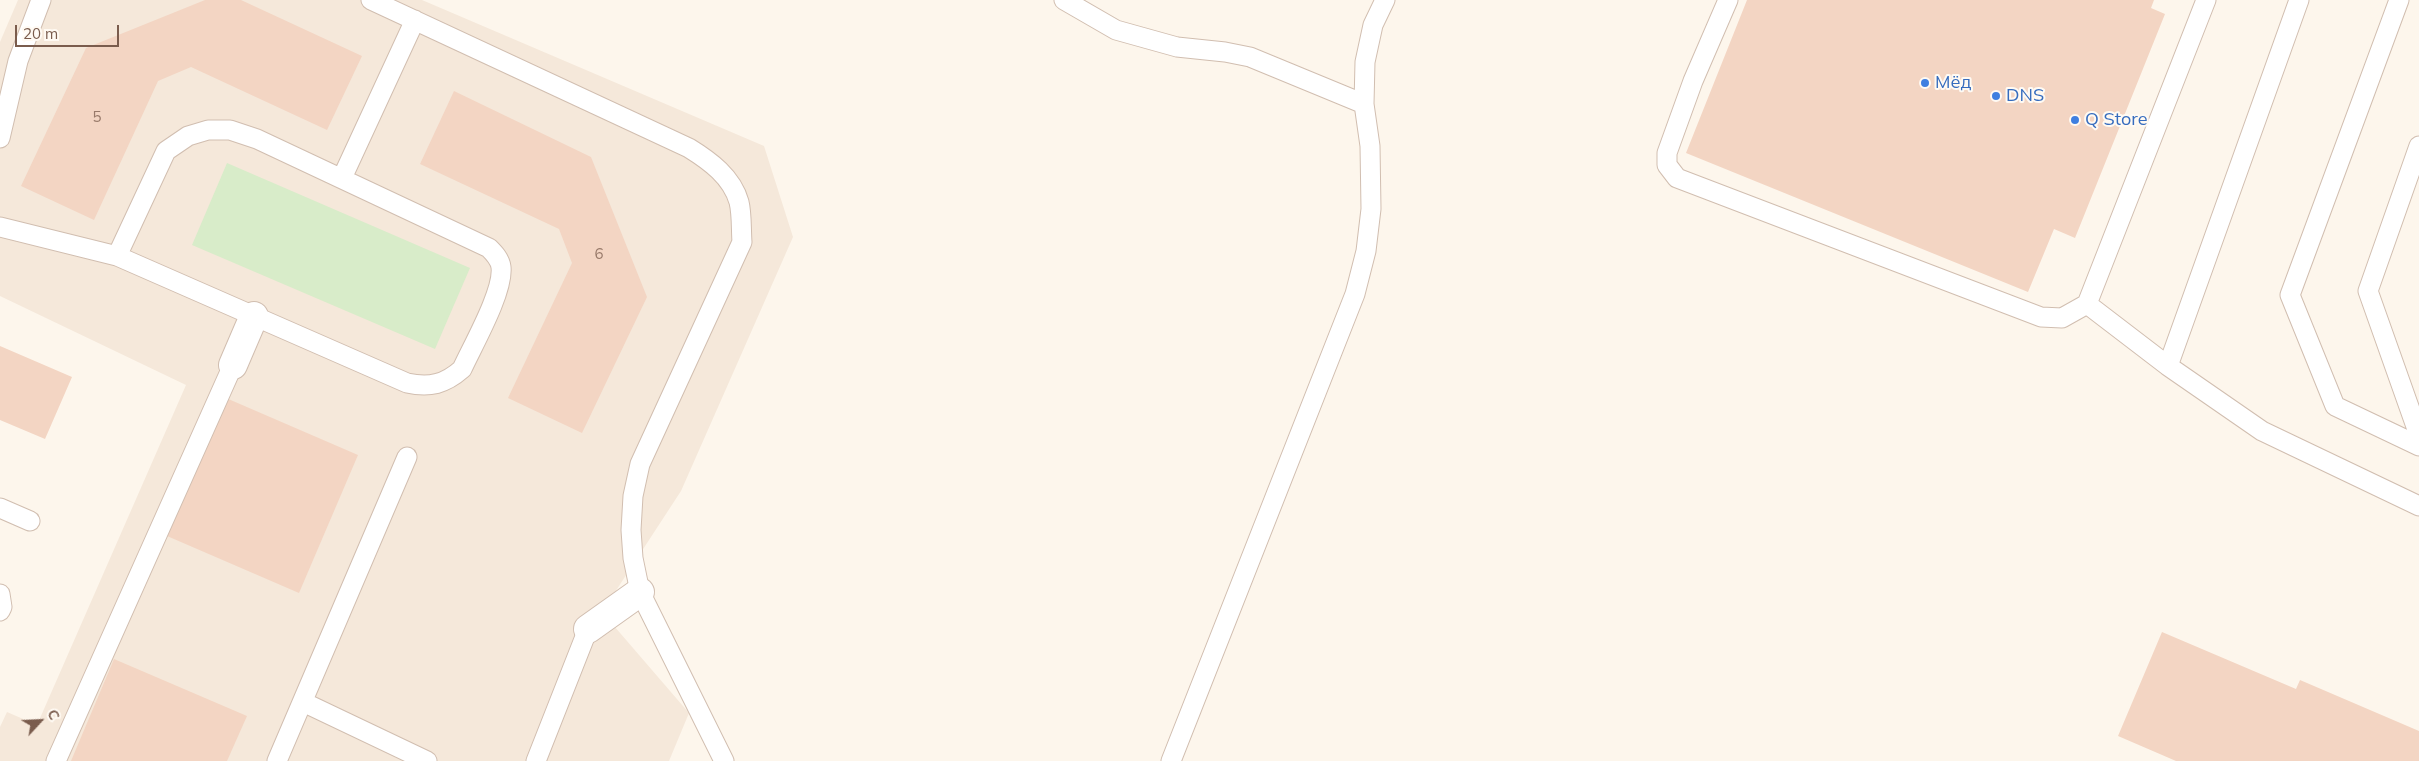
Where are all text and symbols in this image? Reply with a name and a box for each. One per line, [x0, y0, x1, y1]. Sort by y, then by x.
scale bar [18, 15, 121, 47]
text: 20 m [23, 24, 58, 43]
place label: Мёд [1935, 72, 1971, 94]
marker: Мёд [1919, 77, 1931, 89]
place label: DNS [2006, 85, 2044, 107]
marker: DNS [1990, 90, 2002, 102]
house number: 5 [93, 108, 101, 126]
place label: Q Store [2085, 109, 2147, 131]
marker: Q Store [2069, 114, 2081, 126]
house number: 6 [595, 245, 603, 263]
north arrow [15, 696, 65, 746]
text: С [43, 707, 64, 723]

